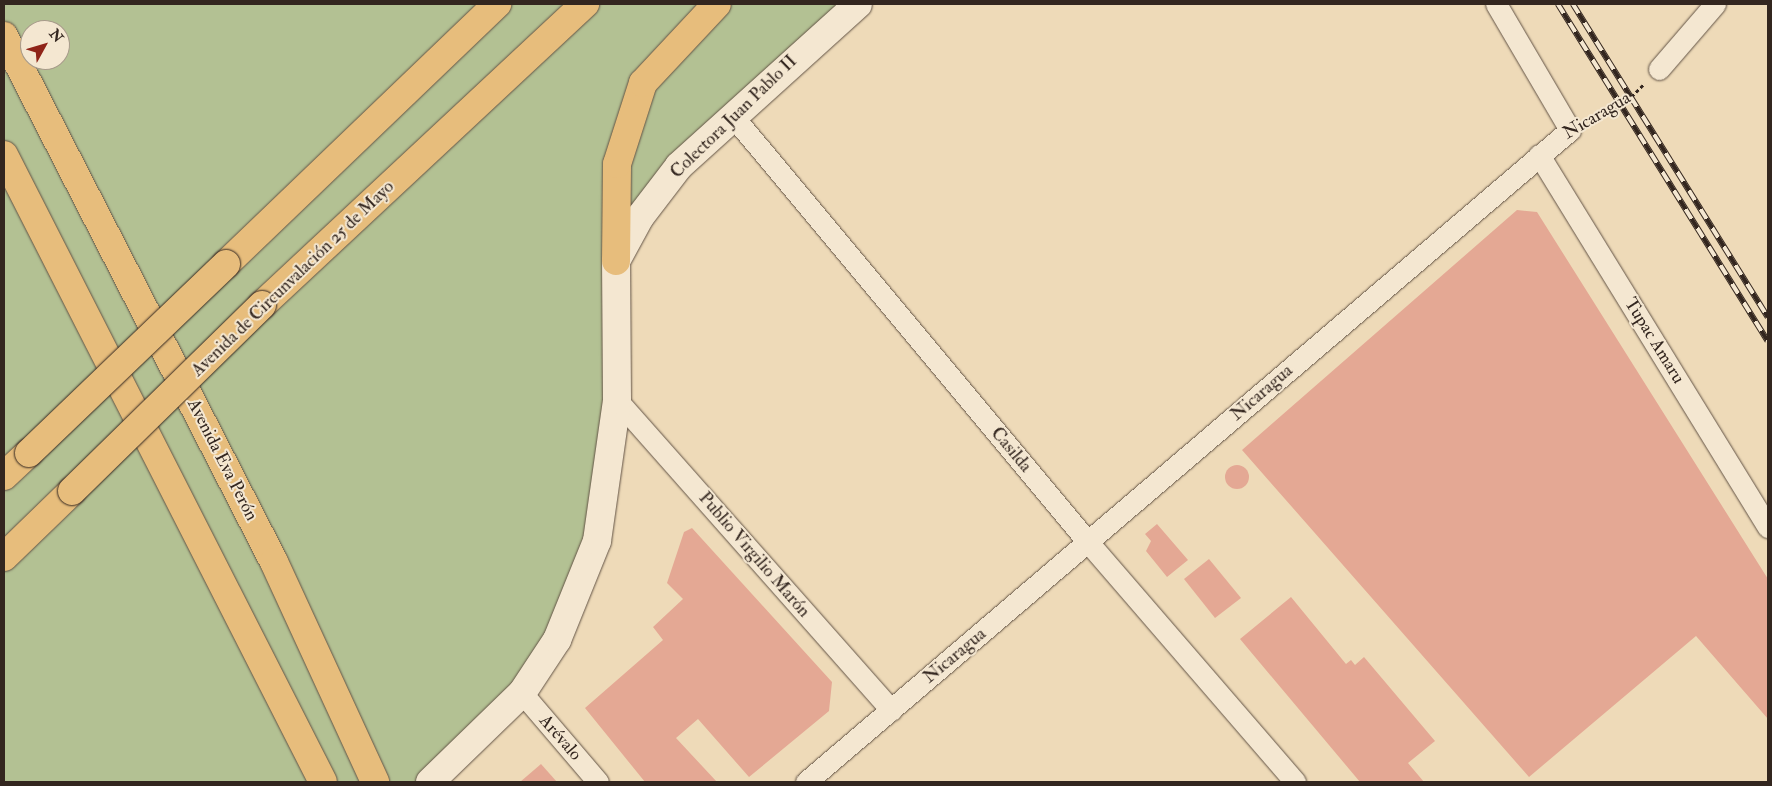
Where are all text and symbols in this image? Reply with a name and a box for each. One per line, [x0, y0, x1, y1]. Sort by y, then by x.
north arrow [20, 20, 70, 70]
text: N [46, 26, 67, 46]
street label: Colectora Juan Pablo II [666, 51, 802, 183]
street label: Nicaragua [1559, 87, 1635, 145]
street label: Avenida de Circunvalación 25 de Mayo [187, 176, 399, 382]
street label: Tupac Amaru [1619, 294, 1689, 388]
street label: Nicaragua [1227, 360, 1297, 426]
street label: Avenida Eva Perón [182, 396, 262, 524]
street label: Casilda [986, 423, 1036, 477]
street label: Publio Virgilio Marón [694, 488, 814, 622]
street label: Nicaragua [919, 624, 991, 688]
street label: Arévalo [534, 711, 586, 765]

